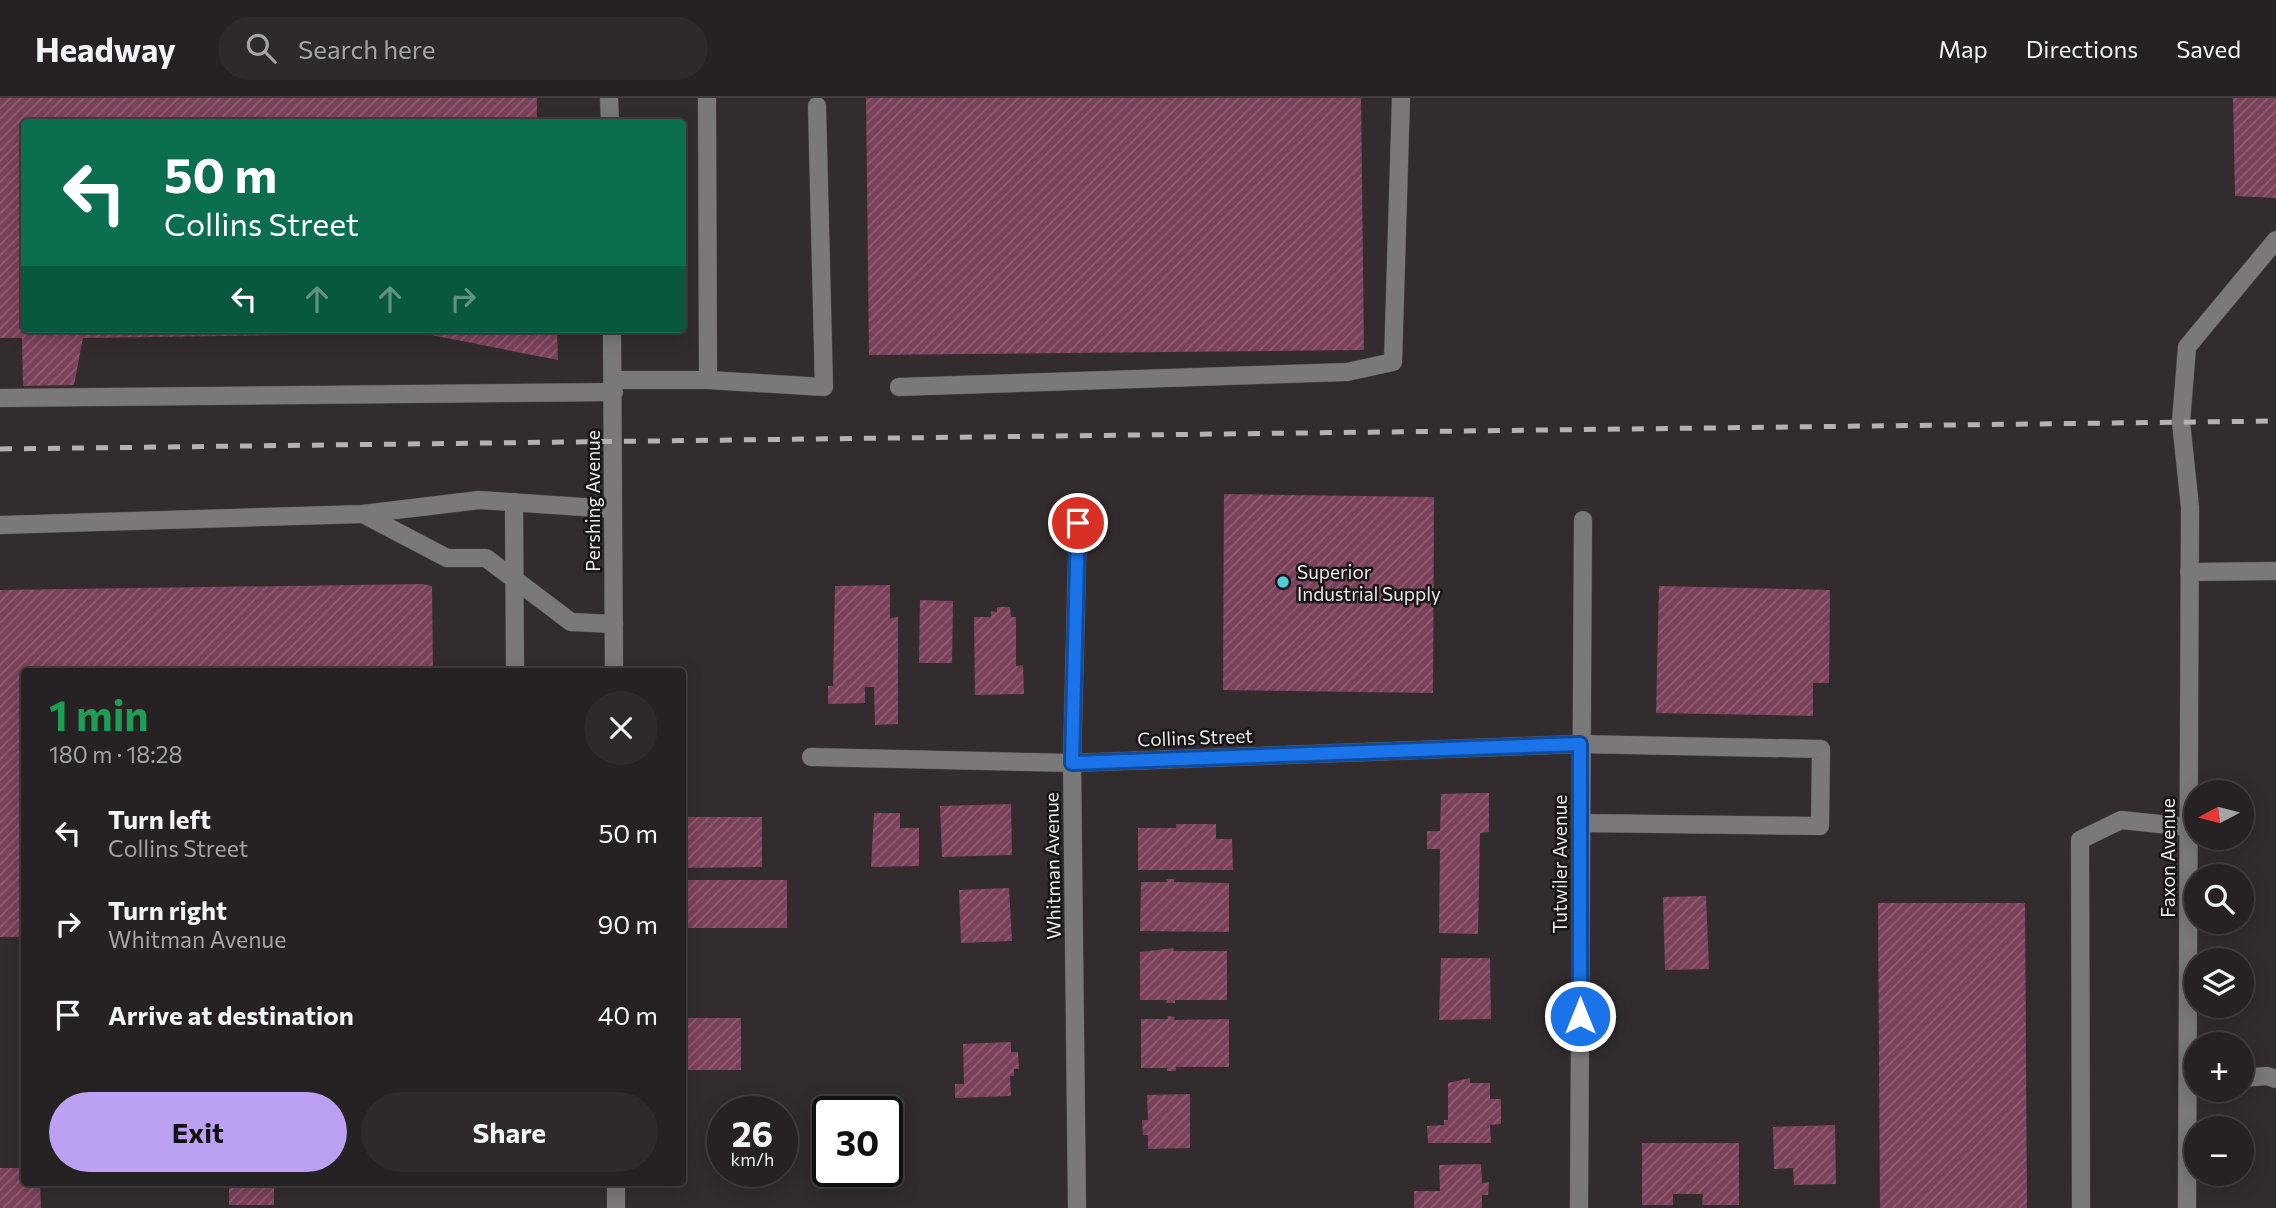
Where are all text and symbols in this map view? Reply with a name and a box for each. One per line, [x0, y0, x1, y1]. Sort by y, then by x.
search box [218, 17, 708, 80]
text: Headway [35, 28, 176, 69]
icon: search [242, 29, 280, 67]
text: Search here [298, 33, 436, 64]
text: Map [1938, 34, 1988, 63]
text: Directions [2026, 34, 2138, 63]
text: Saved [2176, 34, 2241, 63]
text: 50 m [164, 143, 277, 203]
icon: left [49, 147, 140, 238]
text: Collins Street [164, 203, 359, 243]
icon: left [225, 280, 263, 318]
icon: ahead [298, 280, 336, 318]
icon: ahead [371, 280, 409, 318]
icon: right [444, 280, 482, 318]
street label: Pershing Avenue [581, 430, 604, 572]
pin [1048, 493, 1108, 553]
icon: arrive [1059, 504, 1097, 542]
place label: Superior Industrial Supply [1297, 560, 1441, 605]
marker: Superior Industrial Supply [1275, 574, 1291, 590]
text: 1 min [49, 688, 149, 740]
button: close [584, 691, 658, 765]
street label: Collins Street [1137, 723, 1253, 751]
text: 180 m · 18:28 [49, 740, 182, 768]
north arrow [2184, 780, 2254, 850]
map controls [2184, 780, 2254, 1186]
street label: Whitman Avenue [1039, 792, 1065, 940]
street label: Tutwiler Avenue [1548, 795, 1571, 933]
street label: Faxon Avenue [2156, 798, 2179, 918]
text: Turn left [108, 803, 211, 834]
icon: left [49, 814, 87, 852]
text: 50 m [598, 817, 658, 848]
text: Collins Street [108, 834, 248, 862]
button: search [2184, 864, 2254, 934]
text: Turn right [108, 894, 227, 925]
icon: right [49, 905, 87, 943]
text: 90 m [598, 908, 658, 939]
text: Whitman Avenue [108, 925, 286, 953]
button: layers [2184, 948, 2254, 1018]
position arrow [1543, 979, 1617, 1053]
icon: arrive [49, 996, 87, 1034]
text: Arrive at destination [108, 999, 354, 1030]
text: 40 m [598, 999, 658, 1030]
button: + [2184, 1032, 2254, 1102]
button: Exit [49, 1092, 347, 1172]
button: Share [361, 1092, 658, 1172]
speed limit sign: 30 [812, 1096, 903, 1187]
text: 26 [732, 1111, 773, 1154]
button: − [2184, 1116, 2254, 1186]
text: km/h [731, 1148, 774, 1170]

